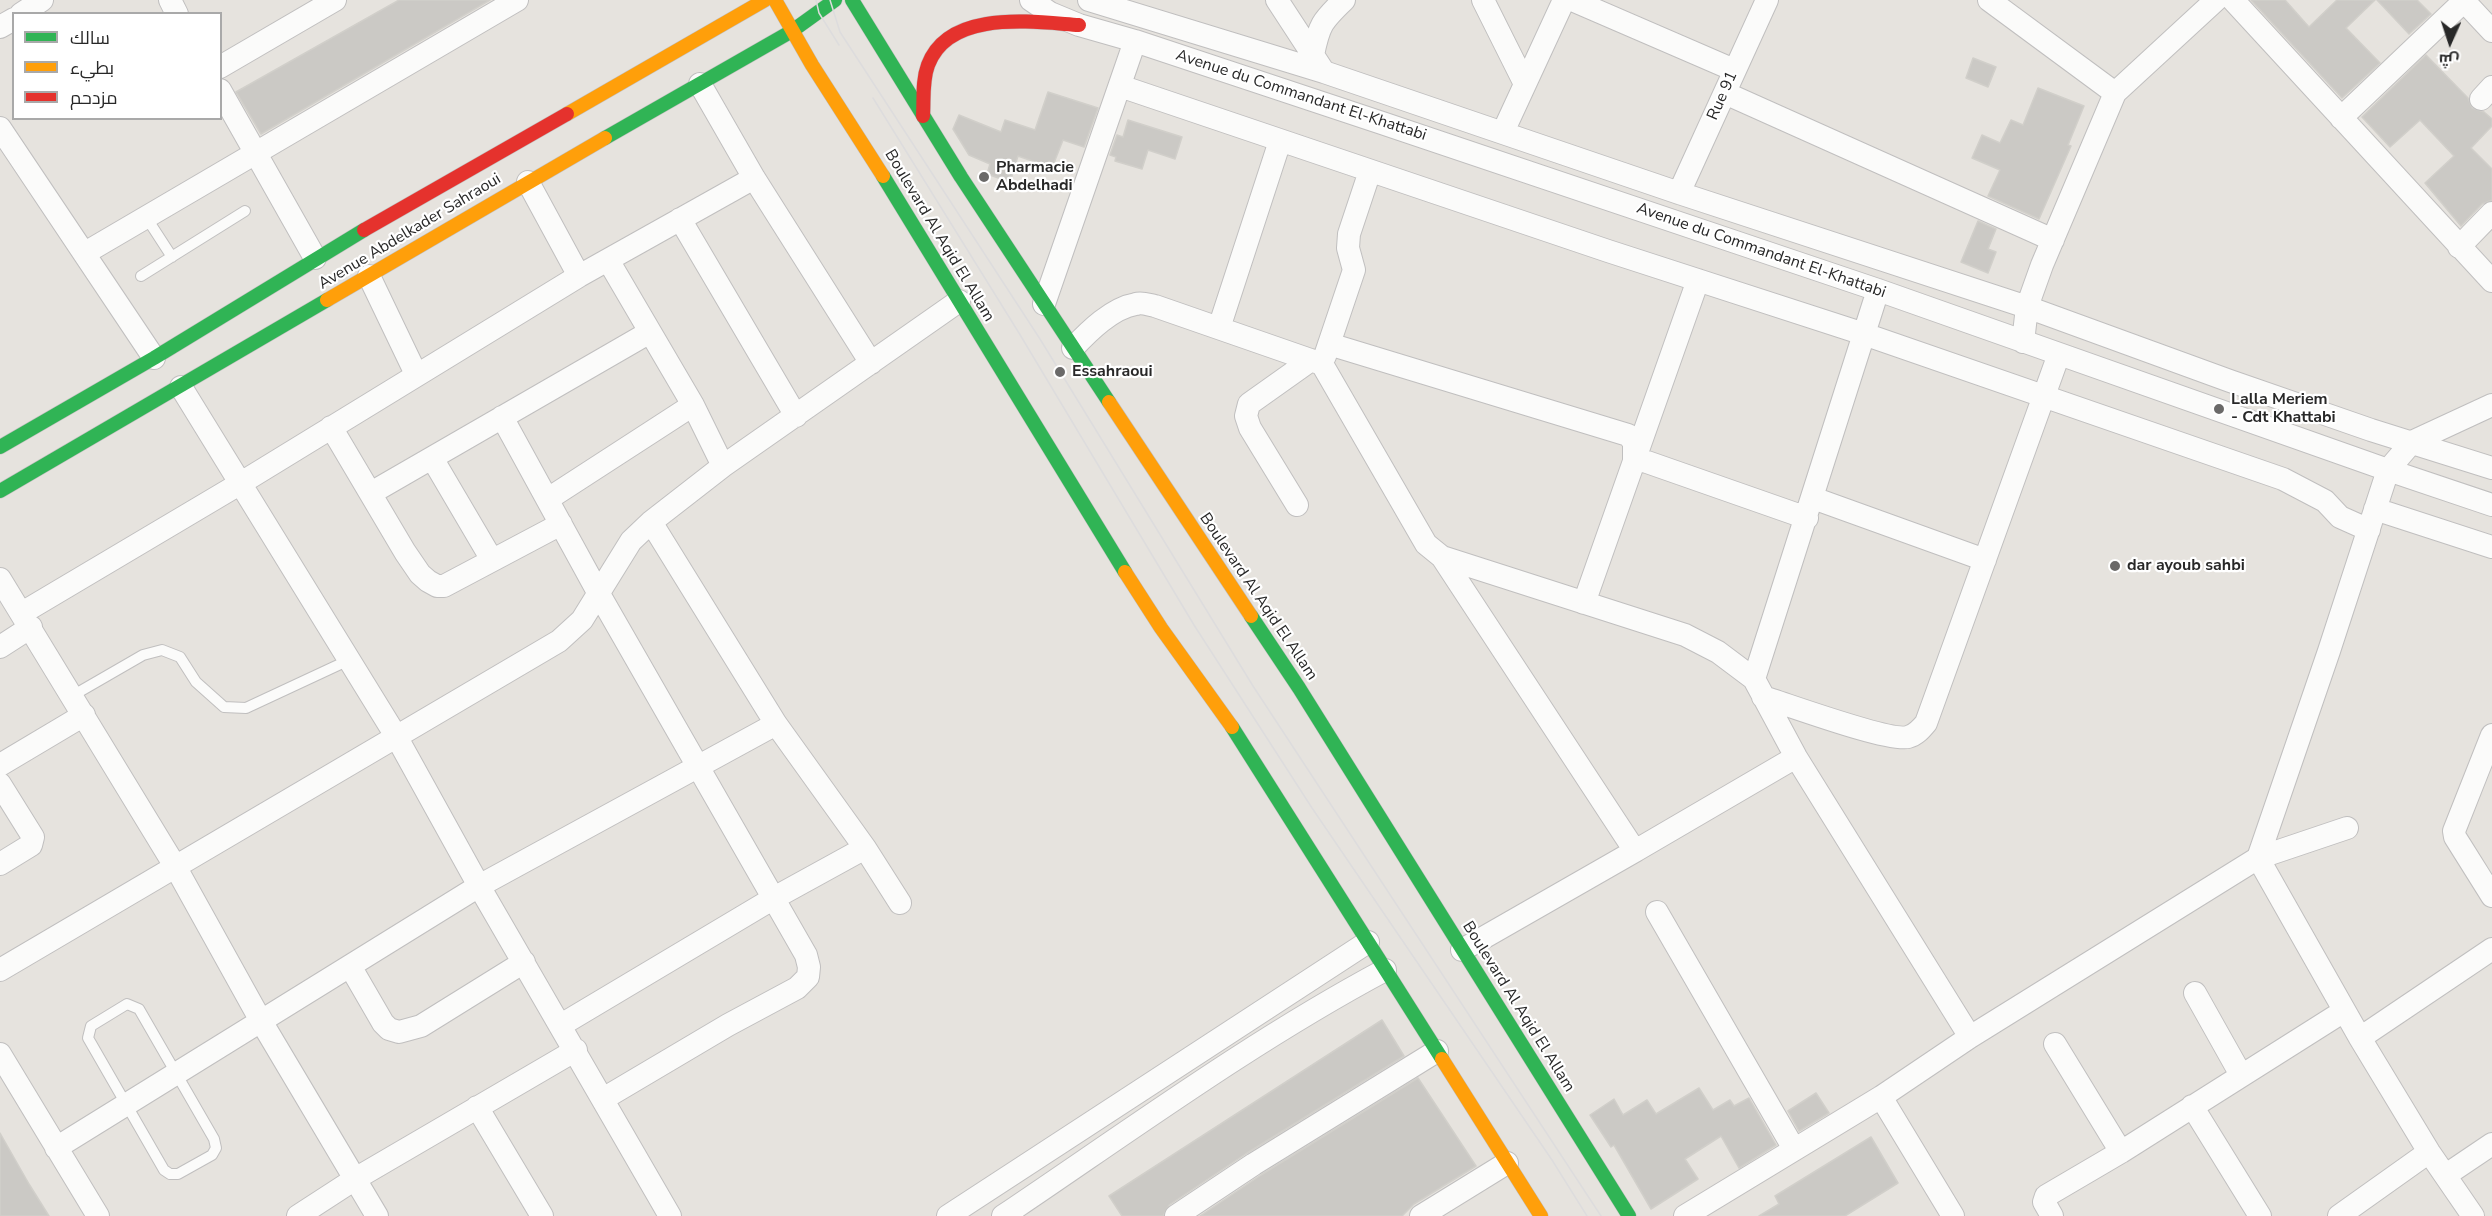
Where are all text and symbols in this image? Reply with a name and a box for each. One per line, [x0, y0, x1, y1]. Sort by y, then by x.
legend [12, 12, 222, 120]
north arrow [2420, 12, 2480, 72]
text: سالك [70, 26, 110, 50]
street label: Avenue du Commandant El-Khattabi [1173, 46, 1429, 146]
text: ش [2438, 48, 2460, 71]
text: بطيء [70, 56, 114, 80]
street label: Rue 91 [1704, 69, 1742, 123]
text: مزدحم [70, 86, 118, 110]
street label: Boulevard Al Aqid El Allam [880, 146, 998, 326]
place label: Pharmacie Abdelhadi [996, 158, 1074, 196]
street label: Avenue Abdelkader Sahraoui [315, 170, 505, 294]
marker: Pharmacie Abdelhadi [977, 170, 991, 184]
street label: Avenue du Commandant El-Khattabi [1634, 199, 1888, 303]
place label: Essahraoui [1072, 362, 1153, 382]
marker: Essahraoui [1053, 365, 1067, 379]
place label: Lalla Meriem - Cdt Khattabi [2231, 390, 2336, 428]
marker: Lalla Meriem - Cdt Khattabi [2212, 402, 2226, 416]
street label: Boulevard Al Aqid El Allam [1195, 510, 1321, 684]
place label: dar ayoub sahbi [2127, 556, 2245, 576]
marker: dar ayoub sahbi [2108, 559, 2122, 573]
street label: Boulevard Al Aqid El Allam [1458, 918, 1578, 1096]

